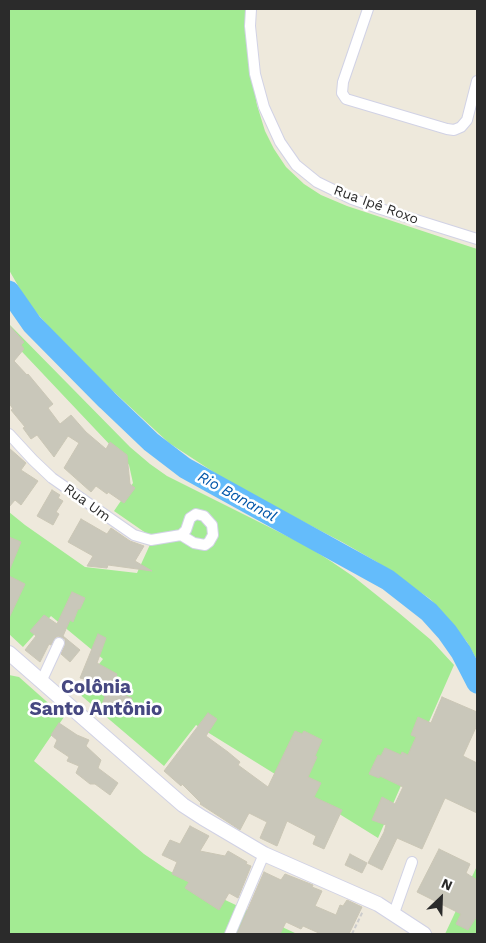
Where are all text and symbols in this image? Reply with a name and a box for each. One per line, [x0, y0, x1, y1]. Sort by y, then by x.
street label: Rua Ipê Roxo [331, 182, 421, 228]
water label: Rio Bananal [195, 468, 279, 526]
street label: Rua Um [60, 480, 114, 526]
district label: Colônia Santo Antônio [30, 676, 162, 720]
north arrow [416, 873, 466, 923]
text: N [439, 875, 455, 894]

